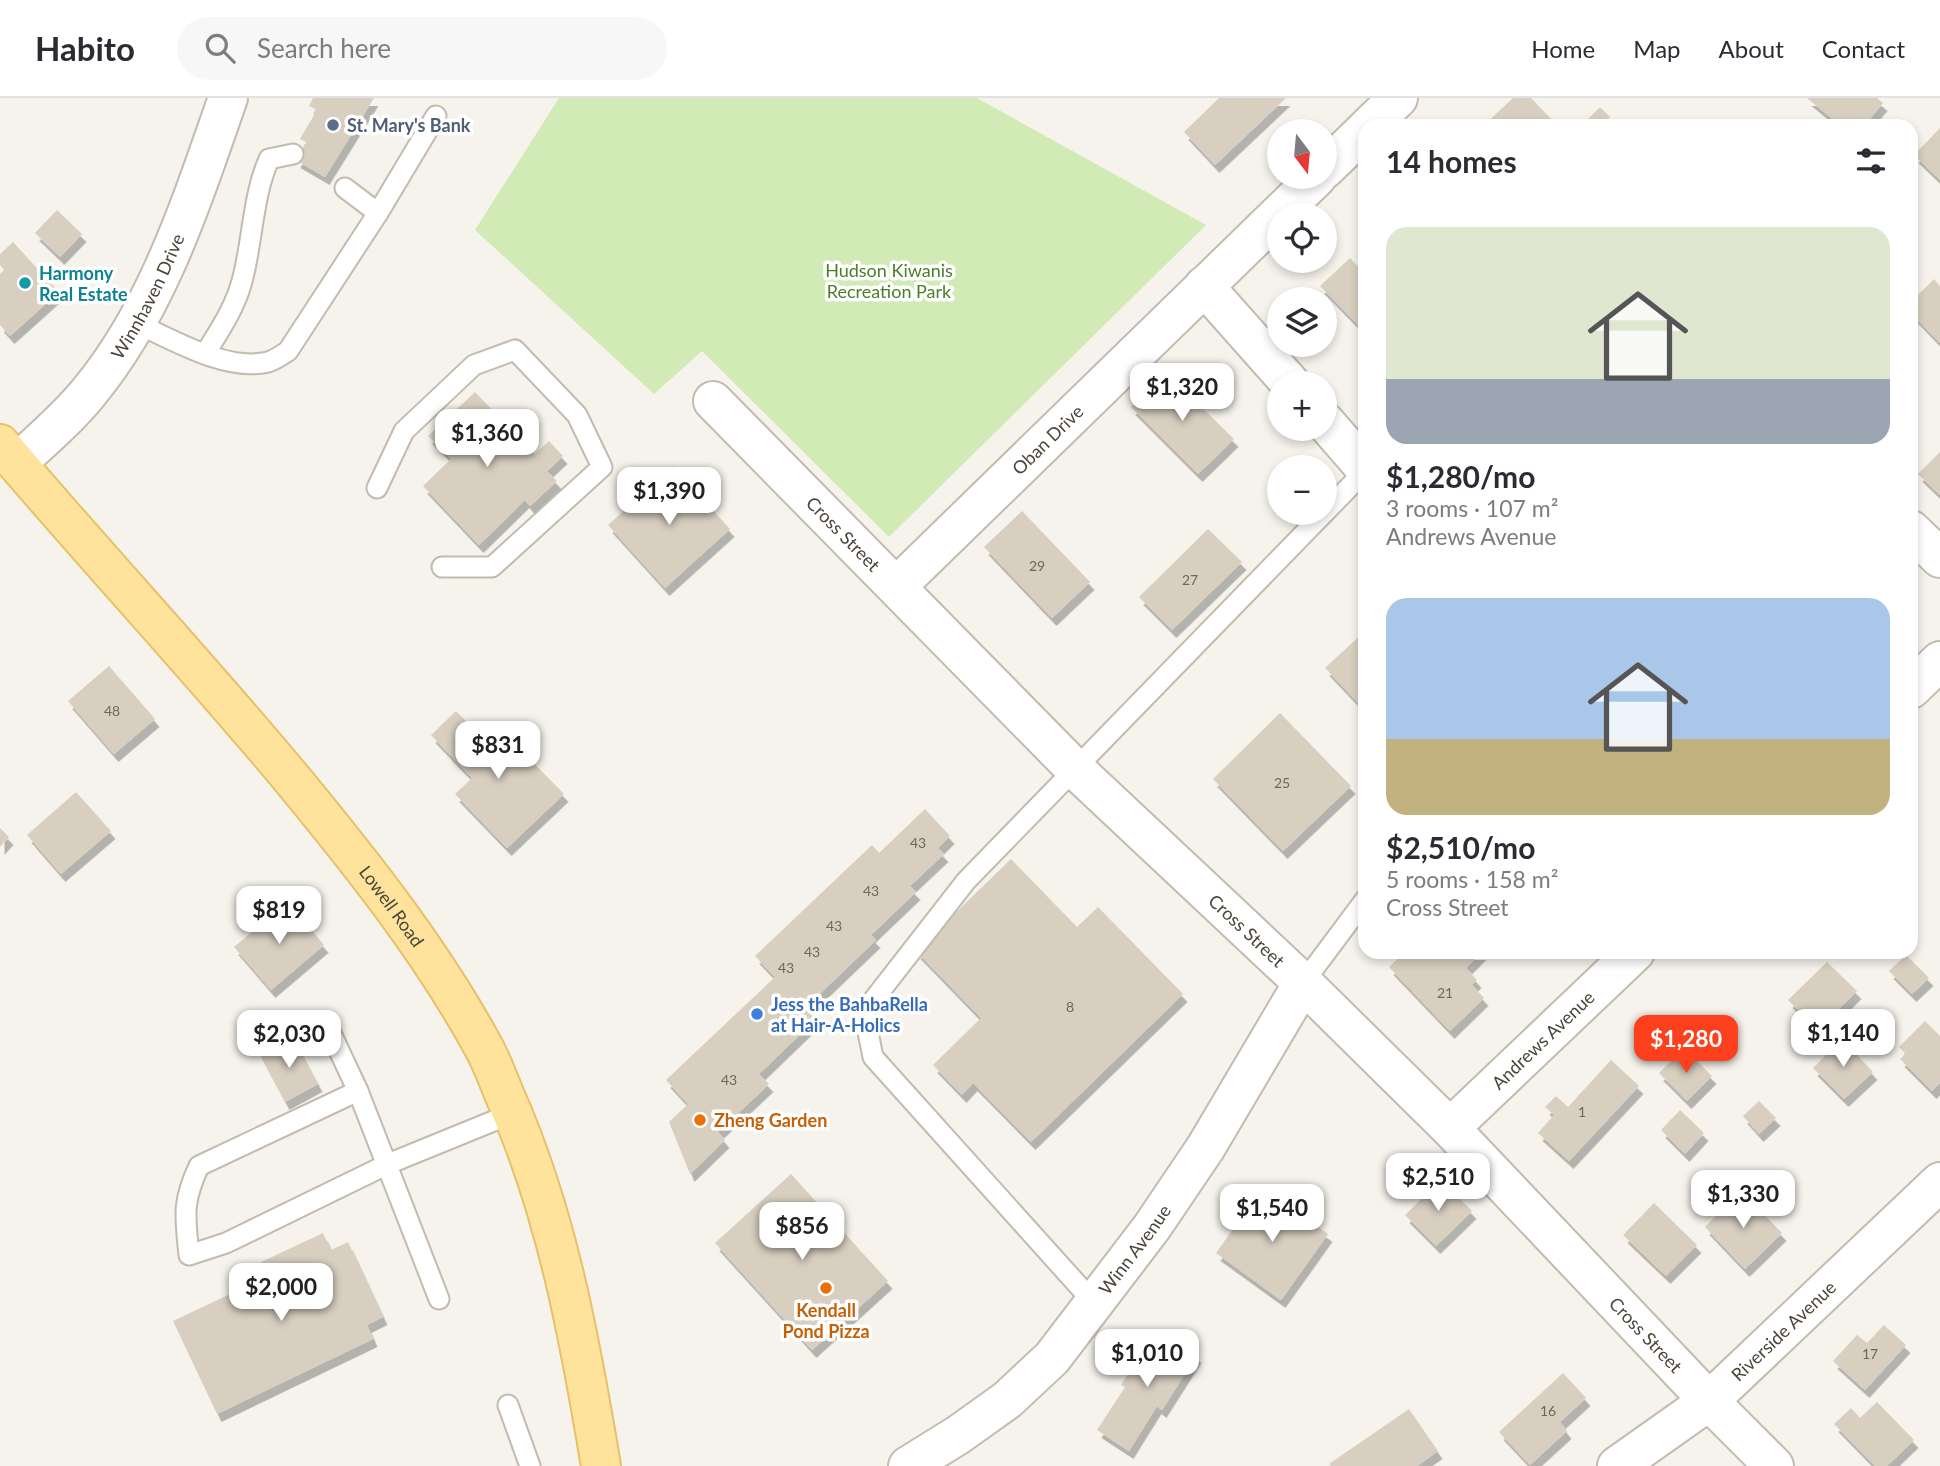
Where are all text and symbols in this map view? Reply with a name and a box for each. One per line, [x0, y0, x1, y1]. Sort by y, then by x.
search box [177, 17, 667, 80]
text: Habito [35, 28, 135, 68]
icon: search [201, 29, 239, 67]
text: Search here [257, 32, 391, 64]
text: Home [1531, 34, 1595, 63]
text: Map [1633, 34, 1681, 63]
text: About [1719, 34, 1784, 63]
text: Contact [1822, 34, 1905, 63]
place label: St. Mary's Bank [347, 114, 471, 136]
marker: St. Mary's Bank [325, 117, 341, 133]
north arrow [1267, 119, 1337, 189]
map controls [1267, 119, 1337, 525]
icon: filters [1852, 142, 1890, 180]
text: 14 homes [1386, 143, 1517, 179]
button: locate [1267, 203, 1337, 273]
street label: Winnhaven Drive [106, 230, 188, 363]
park label: Hudson Kiwanis Recreation Park [825, 259, 953, 302]
place label: Harmony Real Estate [39, 262, 128, 305]
icon: home [1575, 273, 1701, 399]
marker: Harmony Real Estate [17, 275, 33, 291]
button: layers [1267, 287, 1337, 357]
pin: $1,320 [1125, 364, 1239, 423]
button: + [1267, 371, 1337, 441]
text: $1,320 [1146, 372, 1218, 400]
street label: Oban Drive [1007, 400, 1088, 479]
pin: $1,360 [430, 410, 544, 469]
text: $1,360 [451, 418, 523, 446]
button: − [1267, 455, 1337, 525]
text: $1,280/mo [1386, 458, 1535, 494]
pin: $1,390 [612, 468, 726, 527]
text: $1,390 [633, 476, 705, 504]
street label: Cross Street [802, 492, 885, 576]
text: 3 rooms · 107 m² [1386, 494, 1558, 522]
text: Andrews Avenue [1386, 522, 1556, 550]
house number: 29 [1029, 557, 1045, 574]
house number: 27 [1182, 571, 1198, 588]
icon: home [1575, 644, 1701, 770]
house number: 48 [104, 702, 120, 719]
pin: $831 [457, 722, 539, 781]
text: $831 [471, 730, 525, 758]
house number: 25 [1274, 774, 1290, 791]
text: $2,510/mo [1386, 829, 1535, 865]
house number: 43 [910, 834, 926, 851]
street label: Lowell Road [355, 861, 429, 951]
text: 5 rooms · 158 m² [1386, 865, 1558, 893]
house number: 43 [863, 882, 879, 899]
pin: $819 [238, 886, 320, 946]
street label: Cross Street [1204, 889, 1290, 972]
text: Cross Street [1386, 893, 1509, 921]
text: $819 [252, 895, 306, 923]
house number: 43 [826, 917, 842, 934]
house number: 43 [804, 943, 820, 960]
house number: 43 [778, 959, 794, 976]
house number: 21 [1437, 984, 1453, 1001]
street label: Andrews Avenue [1487, 986, 1599, 1094]
place label: Jess the BahbaRella at Hair-A-Holics [771, 993, 928, 1036]
house number: 8 [1066, 998, 1074, 1015]
marker: Jess the BahbaRella at Hair-A-Holics [749, 1006, 765, 1022]
pin: $2,030 [232, 1010, 346, 1070]
pin: $1,140 [1786, 1010, 1900, 1069]
pin: $1,280 [1629, 1016, 1743, 1075]
text: $1,140 [1807, 1018, 1879, 1046]
text: $2,030 [253, 1019, 325, 1047]
text: $1,280 [1650, 1024, 1722, 1052]
house number: 43 [721, 1071, 737, 1088]
house number: 1 [1578, 1103, 1586, 1120]
place label: Zheng Garden [714, 1109, 827, 1131]
marker: Zheng Garden [692, 1112, 708, 1128]
pin: $2,510 [1381, 1154, 1495, 1213]
text: $2,510 [1402, 1162, 1474, 1190]
pin: $1,330 [1686, 1170, 1800, 1230]
text: $1,330 [1707, 1179, 1779, 1207]
pin: $1,540 [1215, 1184, 1329, 1244]
text: $1,540 [1236, 1193, 1308, 1221]
street label: Winn Avenue [1094, 1200, 1175, 1299]
pin: $856 [761, 1202, 843, 1262]
text: $856 [775, 1211, 829, 1239]
pin: $2,000 [224, 1264, 338, 1323]
text: $2,000 [245, 1272, 317, 1300]
street label: Riverside Avenue [1726, 1276, 1840, 1385]
marker: Kendall Pond Pizza [818, 1280, 834, 1296]
street label: Cross Street [1605, 1292, 1687, 1377]
place label: Kendall Pond Pizza [782, 1299, 870, 1342]
pin: $1,010 [1090, 1330, 1204, 1389]
text: $1,010 [1111, 1338, 1183, 1366]
house number: 17 [1862, 1345, 1878, 1362]
house number: 16 [1540, 1402, 1556, 1419]

